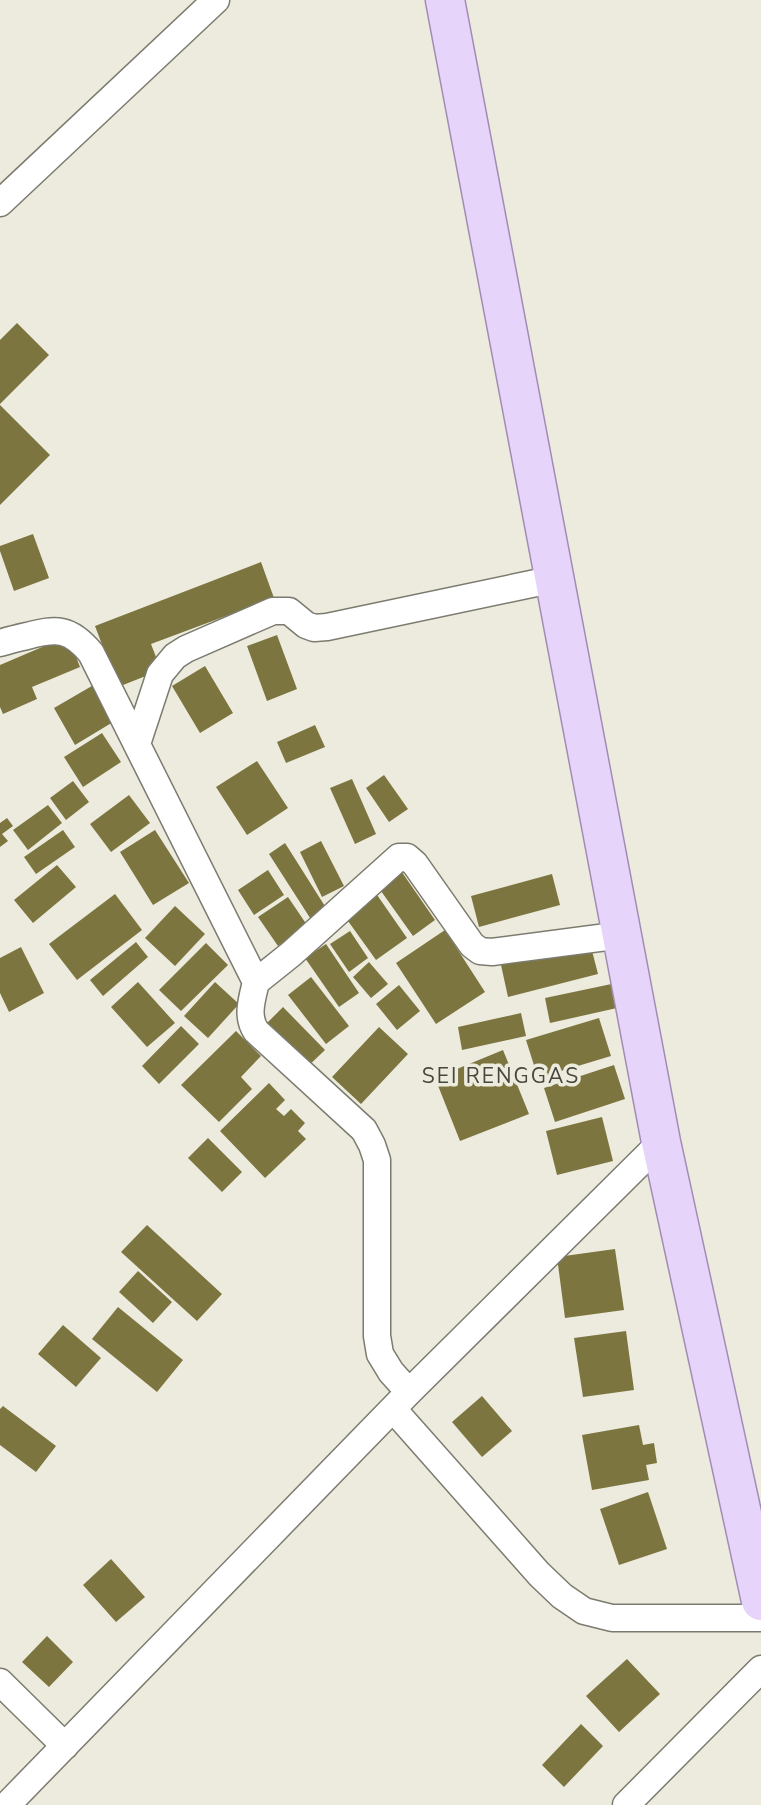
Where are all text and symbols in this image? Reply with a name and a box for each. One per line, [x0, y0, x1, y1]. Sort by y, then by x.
district label: SEI RENGGAS [422, 1062, 580, 1090]

